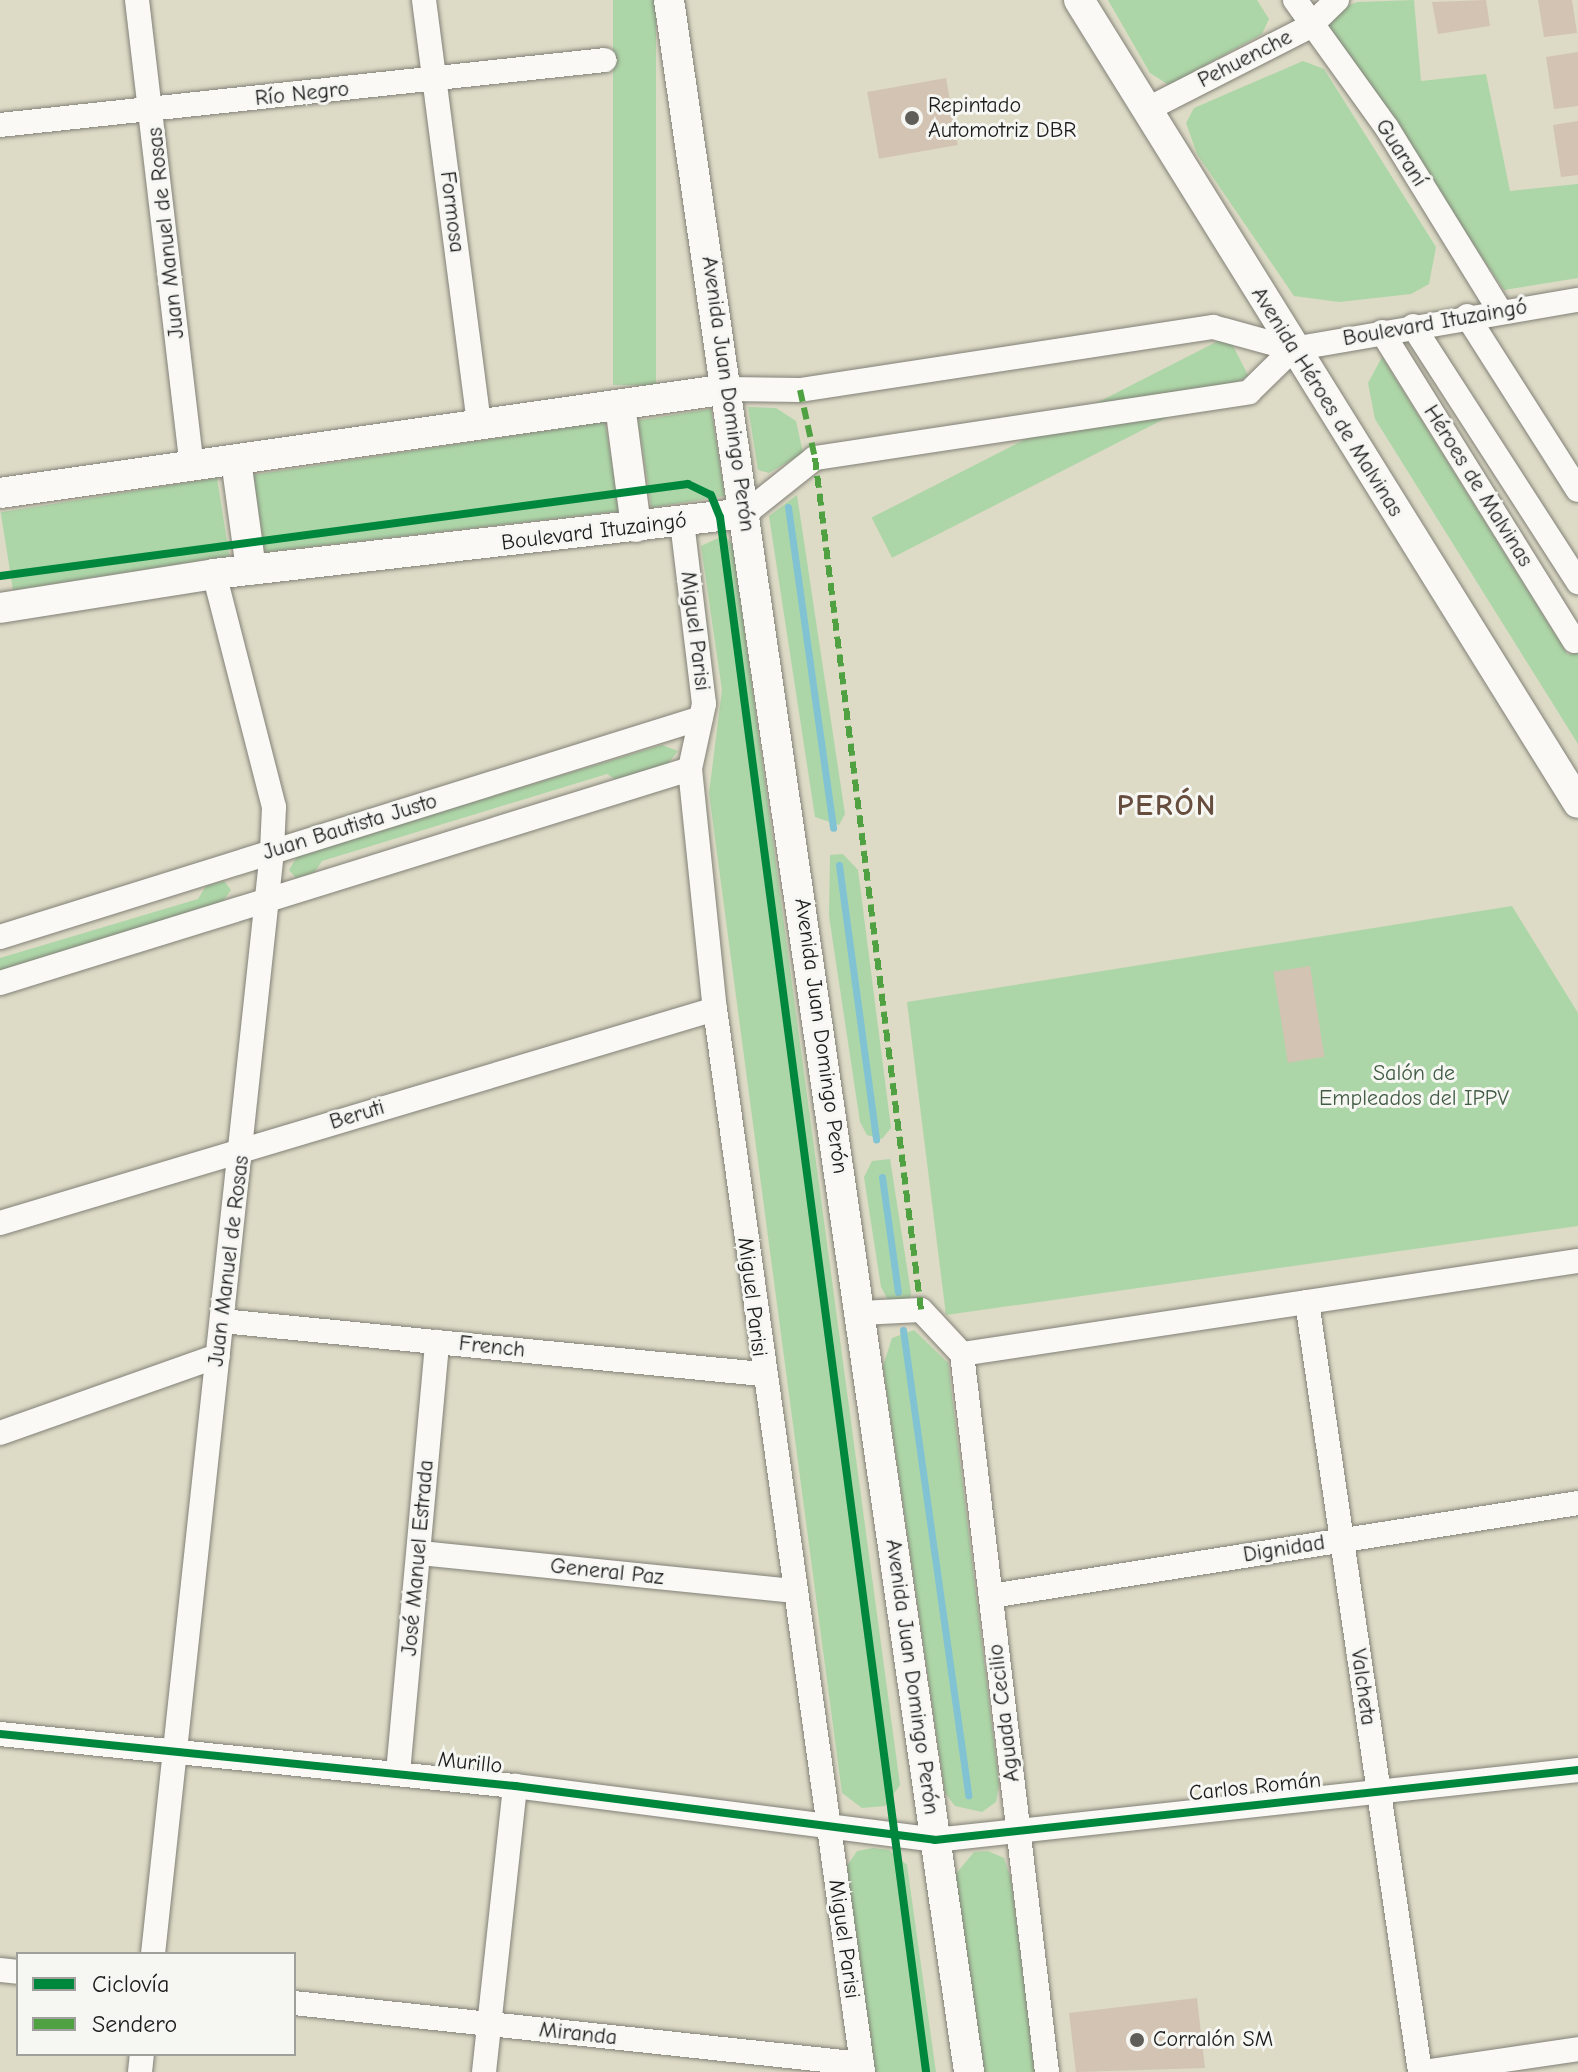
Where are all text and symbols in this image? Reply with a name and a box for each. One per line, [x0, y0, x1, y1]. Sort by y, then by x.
street label: Pehuenche [1194, 24, 1296, 94]
street label: Río Negro [254, 76, 350, 112]
place label: Repintado Automotriz DBR [928, 92, 1076, 144]
marker: Repintado Automotriz DBR [903, 109, 921, 127]
street label: Guaraní [1369, 114, 1433, 192]
street label: Juan Manuel de Rosas [142, 126, 190, 340]
street label: Formosa [434, 170, 470, 254]
street label: Avenida Juan Domingo Perón [696, 255, 760, 533]
street label: Avenida Héroes de Malvinas [1245, 282, 1409, 522]
street label: Boulevard Ituzaingó [1341, 294, 1529, 352]
street label: Héroes de Malvinas [1418, 400, 1538, 572]
street label: Boulevard Ituzaingó [500, 508, 688, 556]
street label: Miguel Parisi [675, 570, 715, 692]
street label: Juan Bautista Justo [260, 788, 440, 866]
district label: PERÓN [1117, 788, 1217, 824]
street label: Avenida Juan Domingo Perón [789, 897, 853, 1175]
park label: Salón de Empleados del IPPV [1319, 1060, 1509, 1112]
street label: Beruti [326, 1094, 388, 1136]
street label: Juan Manuel de Rosas [203, 1154, 255, 1368]
street label: Miguel Parisi [732, 1236, 772, 1358]
street label: French [458, 1330, 526, 1364]
street label: José Manuel Estrada [396, 1459, 440, 1657]
street label: Dignidad [1241, 1530, 1327, 1568]
street label: Avenida Juan Domingo Perón [880, 1538, 944, 1816]
street label: General Paz [549, 1553, 665, 1591]
street label: Aguada Cecilio [982, 1642, 1026, 1784]
street label: Valcheta [1345, 1647, 1381, 1727]
street label: Murillo [436, 1746, 504, 1780]
street label: Carlos Román [1188, 1767, 1322, 1807]
street label: Miguel Parisi [823, 1878, 865, 2000]
legend [16, 1952, 296, 2056]
text: Ciclovía [92, 1970, 169, 1998]
text: Sendero [92, 2010, 177, 2038]
street label: Miranda [538, 2017, 618, 2051]
place label: Corralón SM [1153, 2027, 1273, 2053]
marker: Corralón SM [1128, 2031, 1146, 2049]

